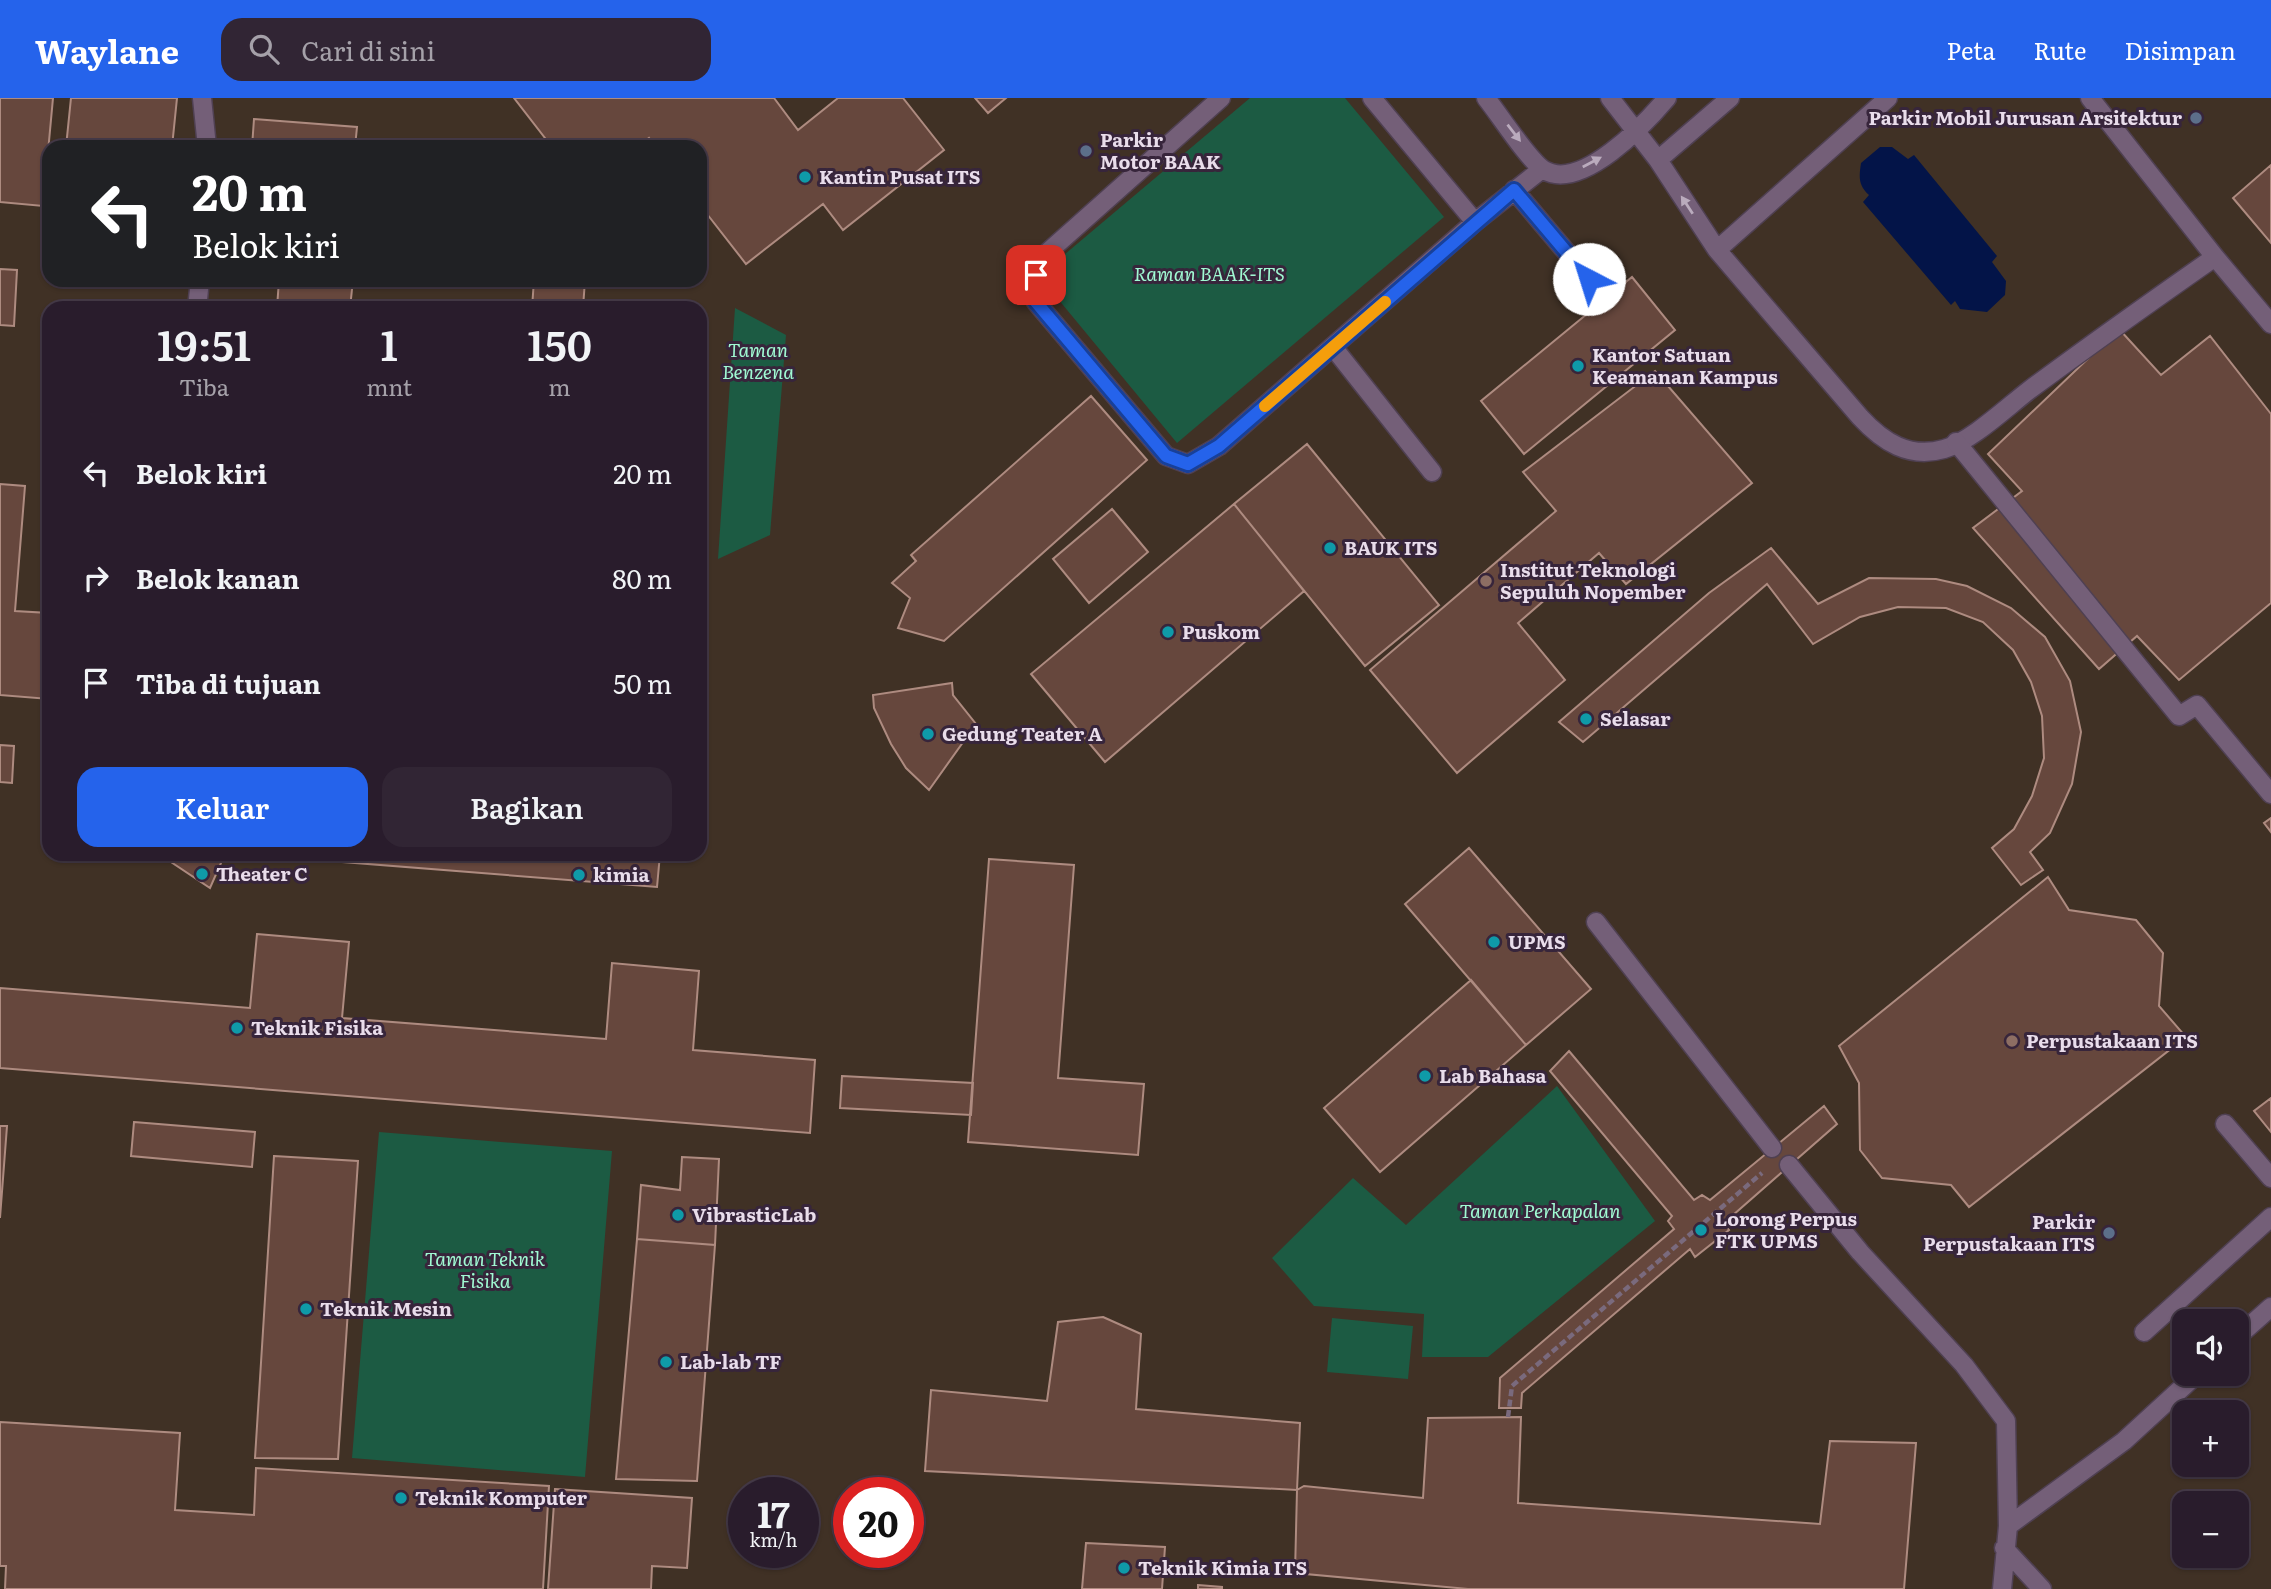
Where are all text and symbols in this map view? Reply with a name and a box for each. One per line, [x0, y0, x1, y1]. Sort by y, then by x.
search box [221, 18, 711, 81]
text: Waylane [35, 25, 179, 74]
icon: search [245, 30, 283, 68]
text: Cari di sini [301, 30, 435, 69]
text: Peta [1947, 32, 1996, 67]
text: Rute [2034, 32, 2086, 67]
text: Disimpan [2124, 32, 2236, 67]
place label: Parkir Mobil Jurusan Arsitektur [1868, 103, 2183, 131]
marker: Parkir Mobil Jurusan Arsitektur [2188, 110, 2204, 126]
place label: Parkir Motor BAAK [1100, 125, 1221, 175]
one-way arrow [1506, 125, 1521, 142]
marker: Parkir Motor BAAK [1078, 143, 1094, 159]
text: 20 m [192, 153, 307, 226]
one-way arrow [1582, 157, 1602, 169]
place label: Kantin Pusat ITS [819, 162, 980, 190]
icon: left [77, 168, 168, 259]
marker: Kantin Pusat ITS [797, 169, 813, 185]
one-way arrow [1681, 195, 1694, 214]
text: Belok kiri [192, 220, 340, 268]
position arrow [1552, 242, 1626, 316]
pin [1006, 245, 1066, 305]
icon: arrive [1017, 256, 1055, 294]
park label: Raman BAAK-ITS [1134, 259, 1285, 287]
text: 19:51 [157, 312, 251, 374]
text: 1 [380, 312, 398, 374]
text: 150 [527, 312, 592, 374]
park label: Taman Benzena [722, 335, 794, 385]
place label: Kantor Satuan Keamanan Kampus [1592, 340, 1778, 390]
marker: Kantor Satuan Keamanan Kampus [1570, 358, 1586, 374]
text: Tiba [179, 369, 229, 403]
text: mnt [366, 369, 412, 403]
text: m [548, 369, 571, 403]
text: Belok kiri [136, 453, 267, 492]
text: 20 m [613, 453, 672, 492]
icon: left [77, 454, 115, 492]
place label: BAUK ITS [1344, 533, 1437, 561]
marker: BAUK ITS [1322, 540, 1338, 556]
place label: Institut Teknologi Sepuluh Nopember [1500, 555, 1686, 605]
text: Belok kanan [136, 558, 300, 597]
text: 80 m [612, 558, 672, 597]
icon: right [77, 559, 115, 597]
marker: Institut Teknologi Sepuluh Nopember [1478, 573, 1494, 589]
place label: Puskom [1182, 617, 1260, 645]
marker: Puskom [1160, 624, 1176, 640]
text: Tiba di tujuan [136, 663, 321, 702]
text: 50 m [613, 663, 672, 702]
icon: arrive [77, 664, 115, 702]
place label: Selasar [1600, 704, 1671, 732]
marker: Selasar [1578, 711, 1594, 727]
place label: Gedung Teater A [942, 719, 1103, 747]
marker: Gedung Teater A [920, 726, 936, 742]
button: Keluar [77, 767, 368, 847]
button: Bagikan [382, 767, 672, 847]
place label: Theater C [216, 859, 308, 887]
place label: kimia [593, 860, 650, 888]
marker: Theater C [194, 866, 210, 882]
marker: kimia [571, 867, 587, 883]
place label: UPMS [1508, 927, 1566, 955]
marker: UPMS [1486, 934, 1502, 950]
place label: Teknik Fisika [251, 1013, 383, 1041]
marker: Teknik Fisika [229, 1020, 245, 1036]
place label: Perpustakaan ITS [2026, 1026, 2198, 1054]
marker: Perpustakaan ITS [2004, 1033, 2020, 1049]
place label: Lab Bahasa [1439, 1061, 1547, 1089]
marker: Lab Bahasa [1417, 1068, 1433, 1084]
park label: Taman Perkapalan [1459, 1196, 1621, 1224]
place label: VibrasticLab [692, 1200, 816, 1228]
place label: Lorong Perpus FTK UPMS [1715, 1204, 1857, 1254]
marker: VibrasticLab [670, 1207, 686, 1223]
place label: Parkir Perpustakaan ITS [1923, 1207, 2096, 1257]
marker: Lorong Perpus FTK UPMS [1693, 1222, 1709, 1238]
marker: Parkir Perpustakaan ITS [2101, 1225, 2117, 1241]
park label: Taman Teknik Fisika [425, 1244, 546, 1294]
place label: Teknik Mesin [320, 1294, 452, 1322]
marker: Teknik Mesin [298, 1301, 314, 1317]
map controls [2172, 1309, 2249, 1568]
button: sound [2172, 1309, 2249, 1386]
place label: Lab-lab TF [680, 1347, 782, 1375]
marker: Lab-lab TF [658, 1354, 674, 1370]
button: + [2172, 1400, 2249, 1477]
speed limit sign: 20 [833, 1477, 924, 1568]
place label: Teknik Komputer [415, 1483, 588, 1511]
text: 17 [757, 1487, 790, 1539]
marker: Teknik Komputer [393, 1490, 409, 1506]
button: − [2172, 1491, 2249, 1568]
text: km/h [750, 1526, 797, 1553]
place label: Teknik Kimia ITS [1138, 1553, 1307, 1581]
marker: Teknik Kimia ITS [1116, 1560, 1132, 1576]

